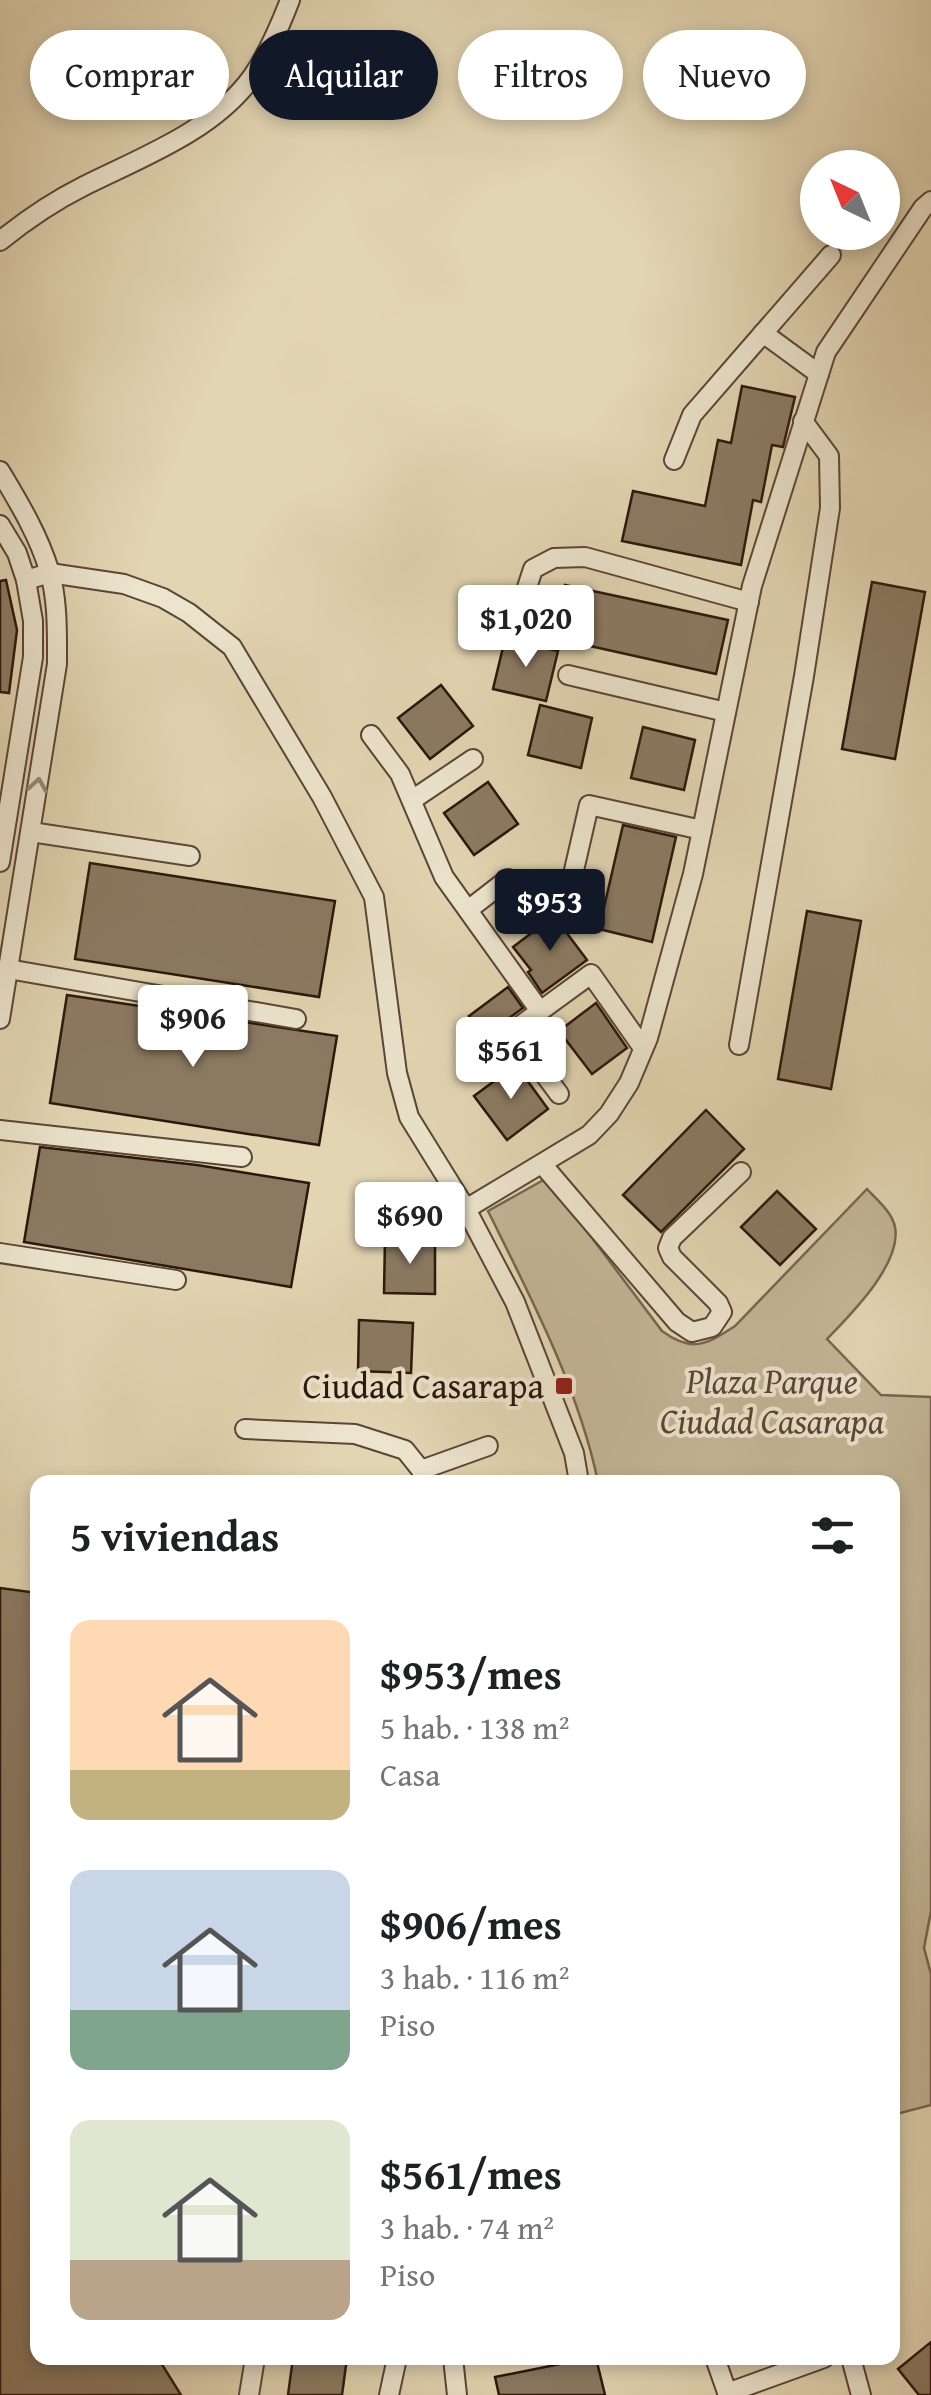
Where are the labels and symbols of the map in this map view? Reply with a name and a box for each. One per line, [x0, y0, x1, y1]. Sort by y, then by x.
north arrow [800, 150, 900, 250]
pin: $1,020 [445, 585, 607, 670]
one-way arrow [27, 777, 48, 793]
pin: $953 [491, 869, 609, 954]
pin: $906 [134, 985, 252, 1070]
pin: $561 [452, 1017, 570, 1102]
pin: $690 [351, 1182, 469, 1267]
park label: Plaza Parque Ciudad Casarapa [660, 1355, 884, 1446]
place label: Ciudad Casarapa [303, 1360, 544, 1411]
marker: Ciudad Casarapa [553, 1375, 575, 1397]

